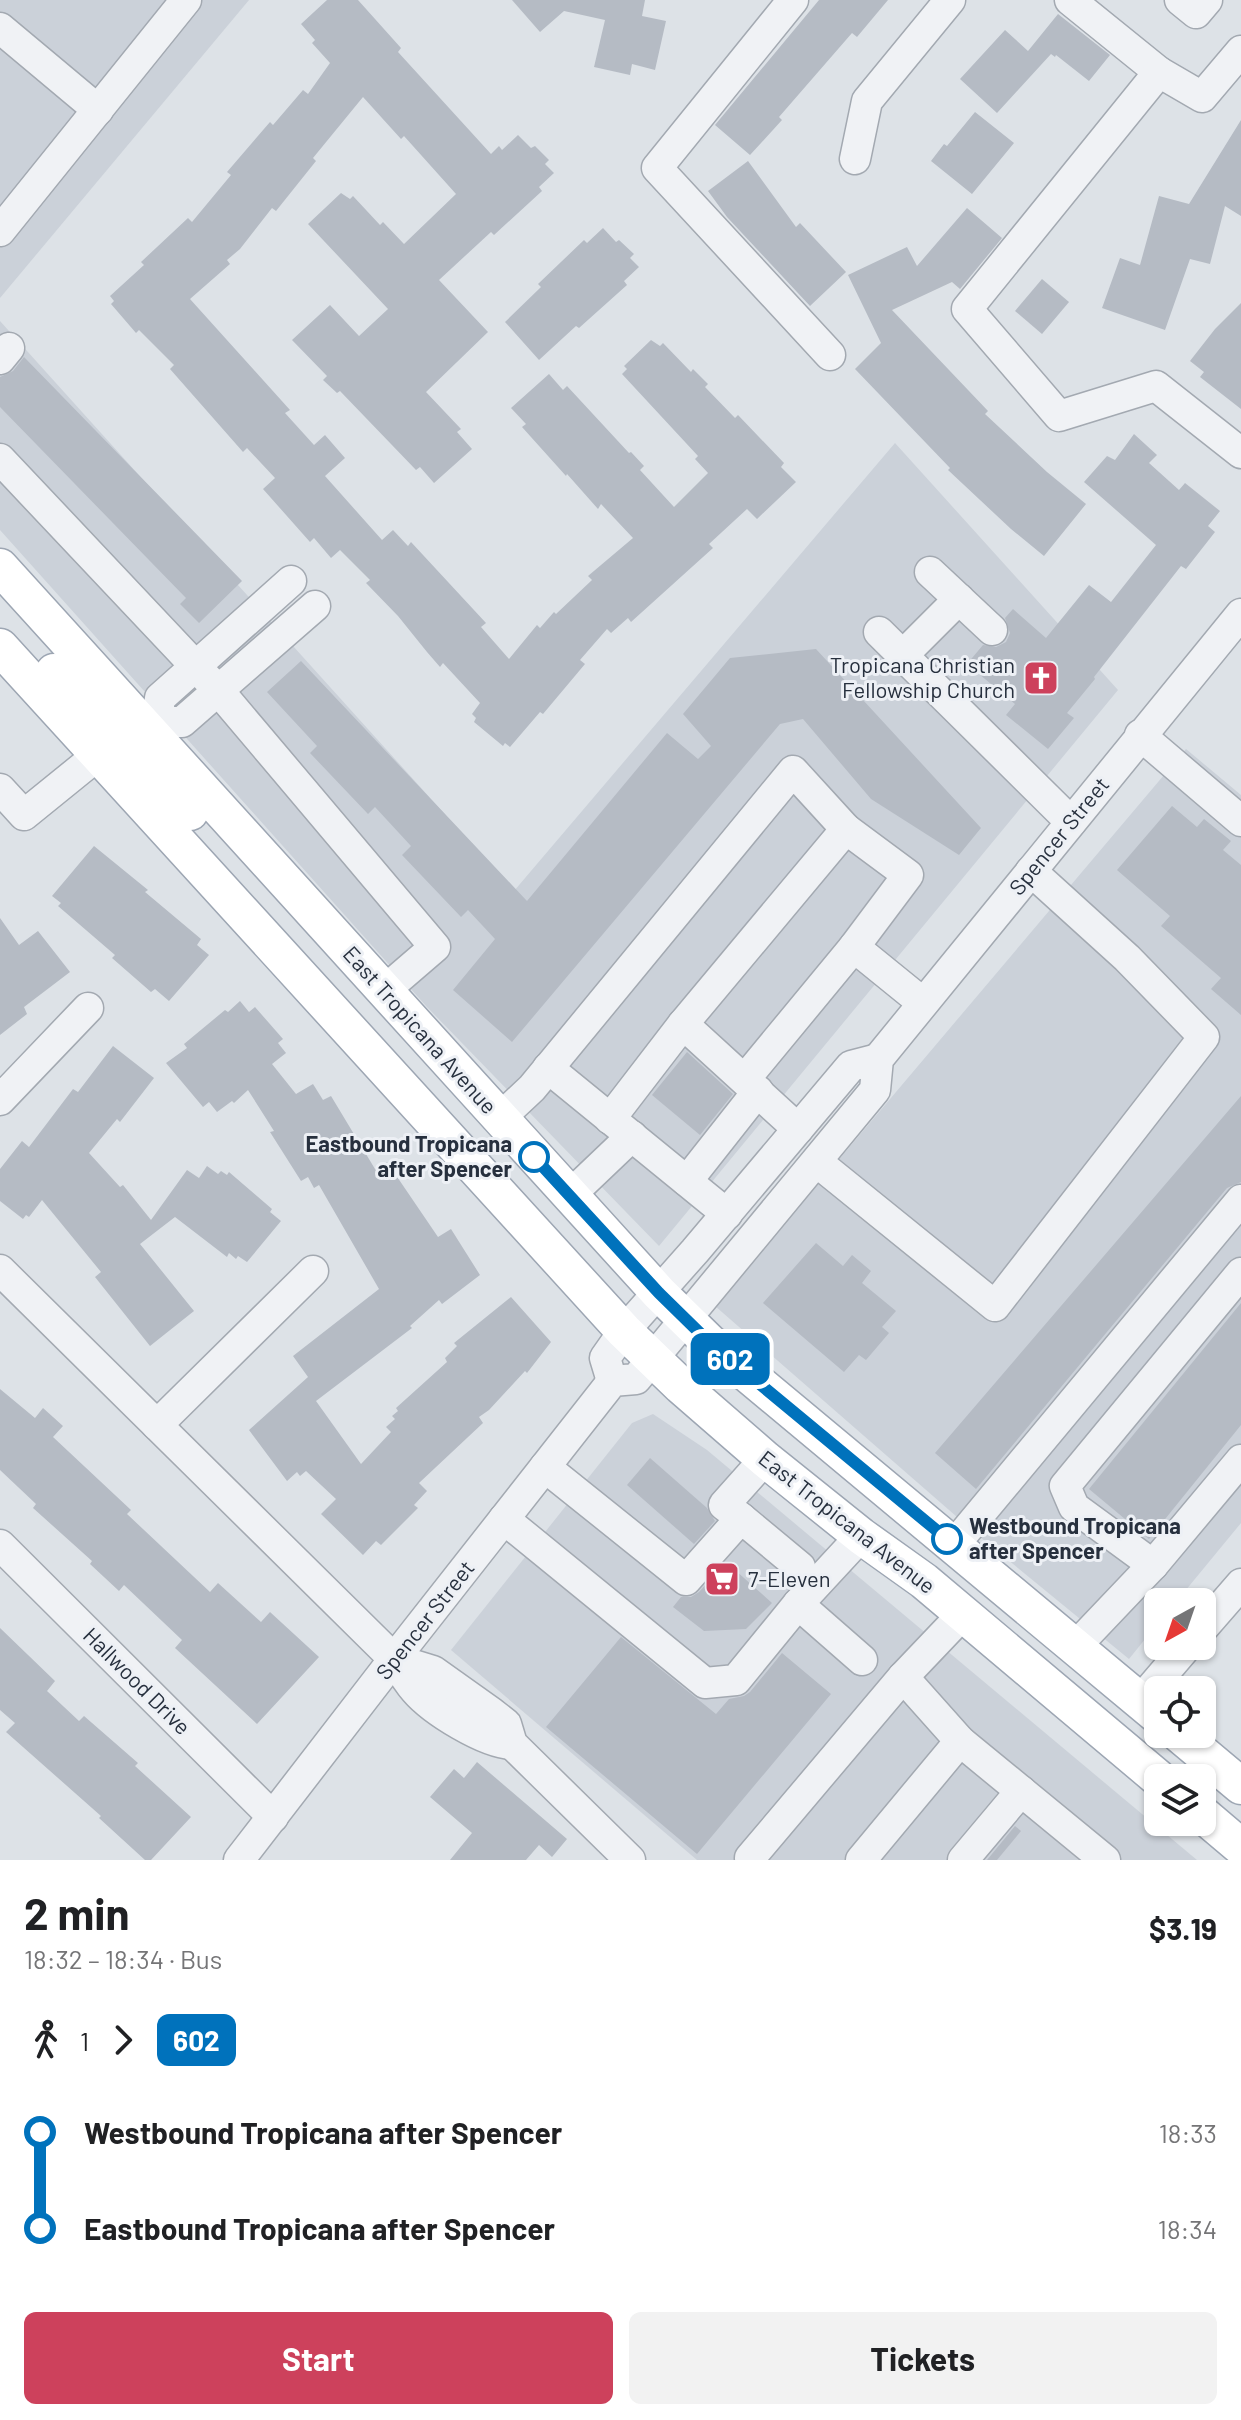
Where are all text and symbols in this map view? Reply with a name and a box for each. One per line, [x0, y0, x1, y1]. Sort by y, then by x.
place label: Tropicana Christian Fellowship Church [830, 651, 1015, 702]
church icon: Tropicana Christian Fellowship Church [1022, 659, 1060, 697]
street label: Spencer Street [1003, 771, 1114, 899]
street label: East Tropicana Avenue [339, 940, 503, 1119]
place label: Eastbound Tropicana after Spencer [306, 1130, 513, 1181]
marker: Eastbound Tropicana after Spencer [519, 1142, 549, 1172]
line badge: 602 [684, 1333, 776, 1385]
text: 602 [707, 1342, 753, 1376]
street label: East Tropicana Avenue [754, 1444, 941, 1598]
place label: Westbound Tropicana after Spencer [969, 1512, 1181, 1563]
marker: Westbound Tropicana after Spencer [932, 1524, 962, 1554]
street label: Spencer Street [370, 1555, 479, 1684]
supermarket icon: 7-Eleven [703, 1560, 741, 1598]
place label: 7-Eleven [748, 1565, 831, 1591]
north arrow [1144, 1588, 1216, 1660]
map controls [1144, 1588, 1216, 1836]
street label: Hallwood Drive [79, 1621, 197, 1739]
button: locate [1144, 1676, 1216, 1748]
button: layers [1144, 1764, 1216, 1836]
text: 2 min [24, 1886, 129, 1939]
text: $3.19 [1149, 1910, 1217, 1946]
text: 18:32 – 18:34 · Bus [24, 1943, 222, 1974]
icon: walk [24, 2018, 68, 2062]
icon: forward [101, 2018, 145, 2062]
text: 602 [173, 2023, 220, 2057]
text: 1 [80, 2025, 89, 2056]
text: Westbound Tropicana after Spencer [84, 2114, 562, 2150]
text: 18:33 [1159, 2117, 1217, 2148]
text: Eastbound Tropicana after Spencer [84, 2210, 555, 2246]
text: 18:34 [1158, 2213, 1217, 2244]
button: Start [24, 2312, 613, 2404]
button: Tickets [629, 2312, 1217, 2404]

